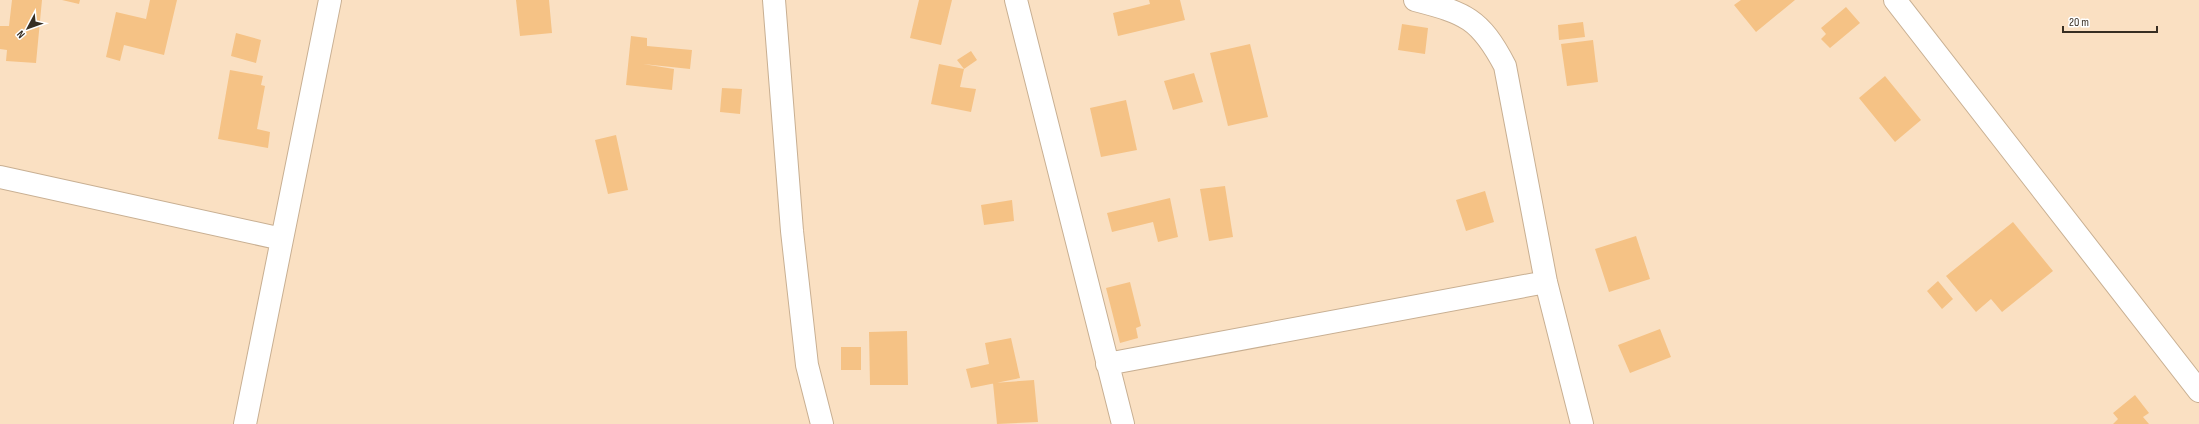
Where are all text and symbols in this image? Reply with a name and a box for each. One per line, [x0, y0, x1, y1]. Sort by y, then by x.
north arrow [8, 8, 48, 48]
scale bar [2063, 8, 2157, 34]
text: 20 m [2069, 15, 2089, 30]
text: N [14, 28, 28, 41]

